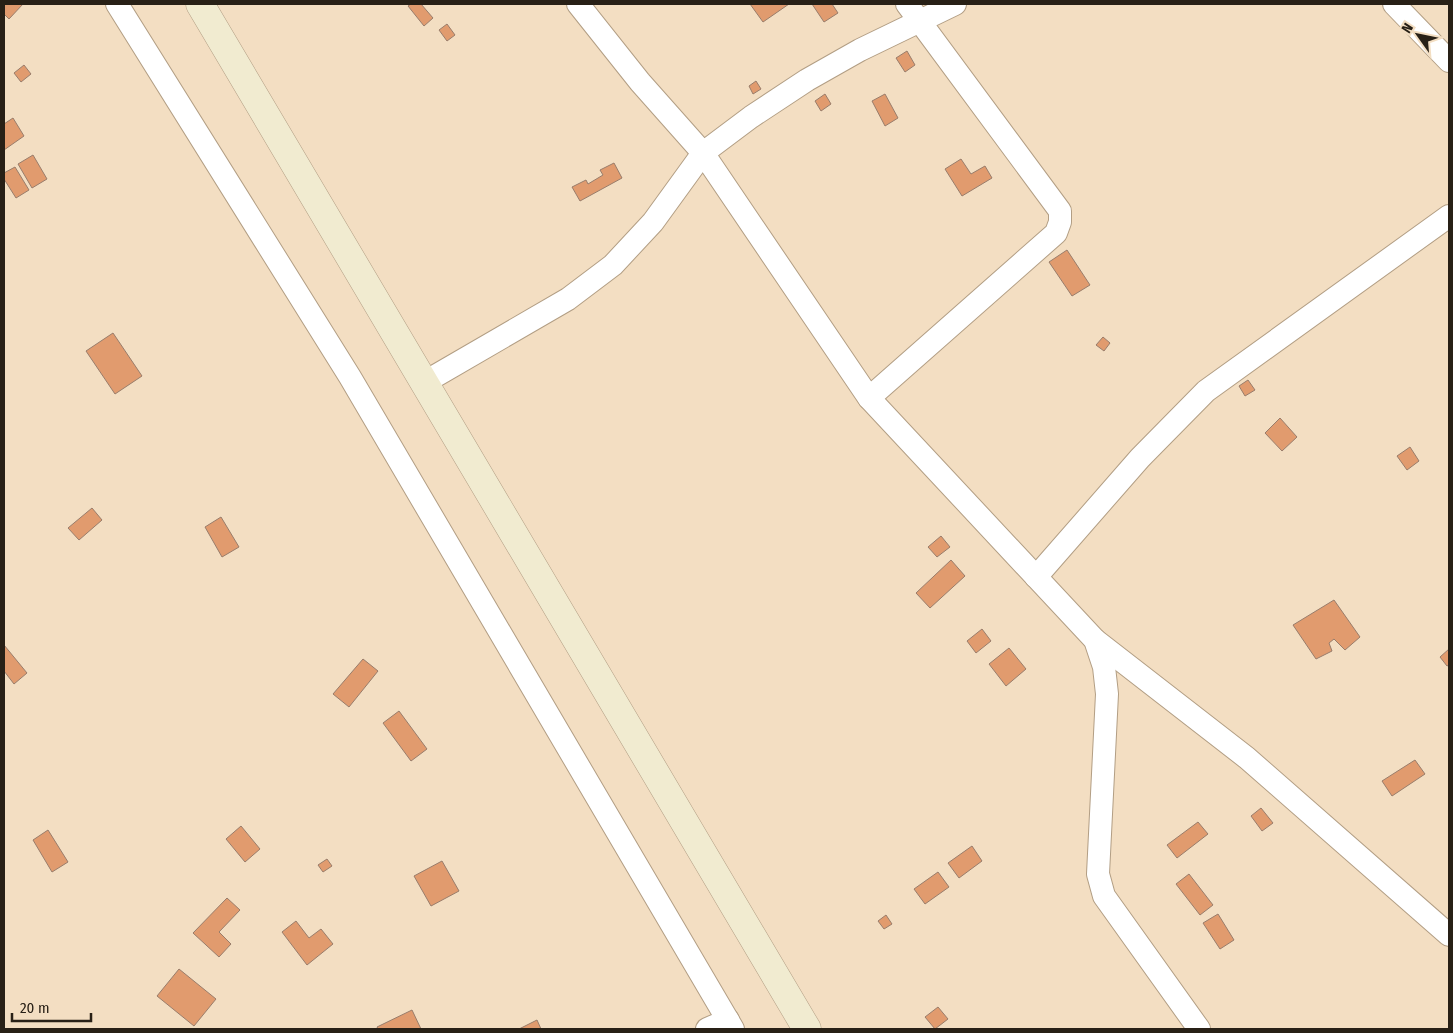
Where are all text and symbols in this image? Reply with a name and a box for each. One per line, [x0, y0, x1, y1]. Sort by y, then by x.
north arrow [1393, 10, 1443, 60]
text: N [1398, 20, 1417, 36]
scale bar [12, 990, 91, 1022]
text: 20 m [20, 999, 50, 1017]

